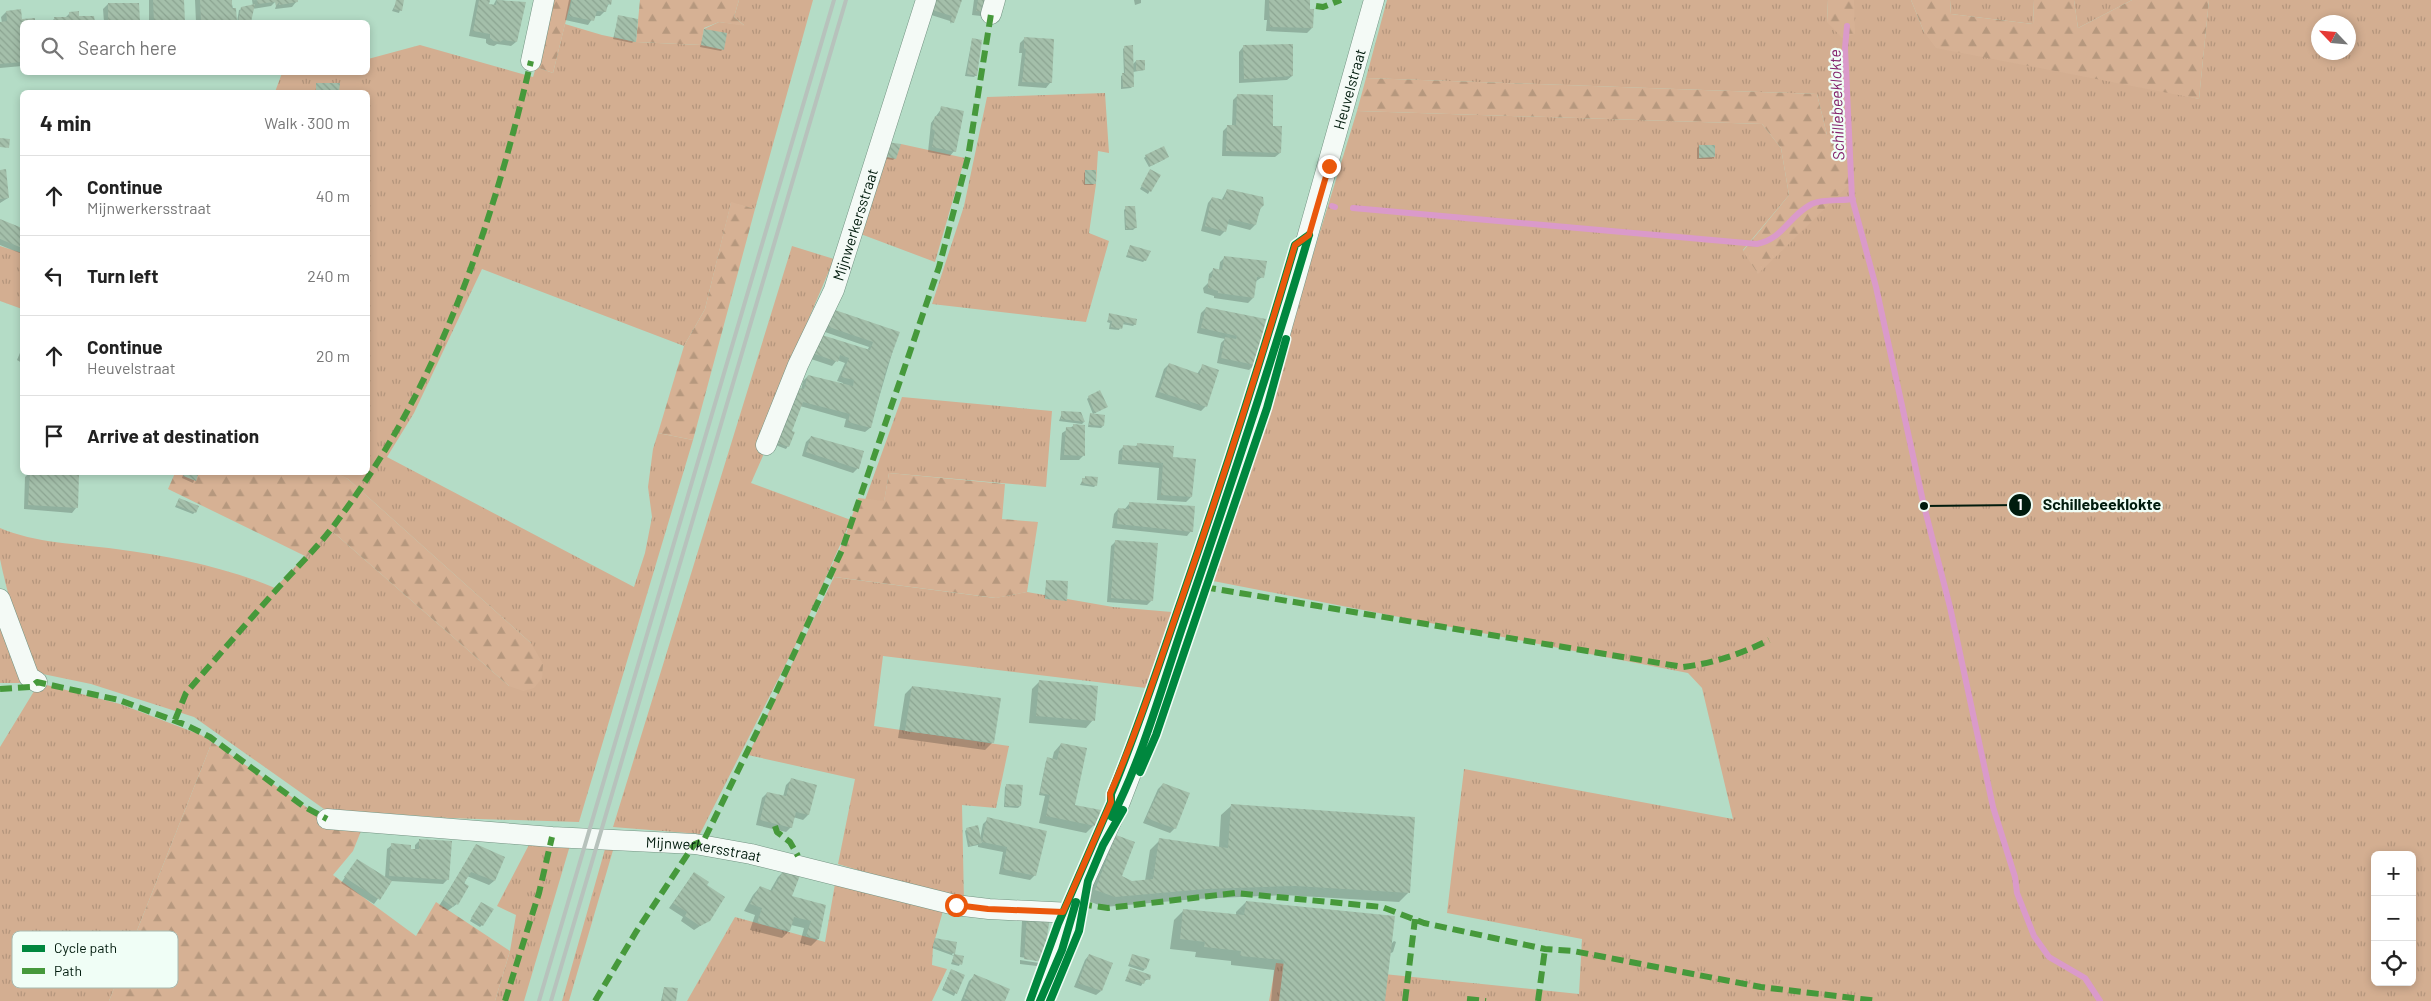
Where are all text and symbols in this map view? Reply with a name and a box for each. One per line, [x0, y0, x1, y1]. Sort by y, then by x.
north arrow [2311, 15, 2356, 60]
search box [20, 20, 370, 75]
icon: search [38, 34, 66, 62]
text: Search here [78, 36, 177, 59]
street label: Heuvelstraat [1329, 47, 1369, 131]
water label: Schillebeeklokte [1825, 49, 1847, 161]
text: 4 min [40, 110, 91, 135]
text: Walk · 300 m [264, 113, 350, 132]
route end [1318, 155, 1341, 178]
street label: Mijnwerkersstraat [829, 166, 881, 283]
text: Continue [87, 175, 163, 198]
icon: ahead [40, 182, 68, 210]
text: 40 m [316, 186, 350, 205]
text: Mijnwerkersstraat [87, 198, 211, 217]
icon: left [40, 262, 68, 290]
text: Turn left [87, 264, 158, 287]
text: 240 m [307, 266, 350, 285]
text: Continue [87, 335, 163, 358]
icon: ahead [40, 342, 68, 370]
text: 20 m [316, 346, 350, 365]
text: Heuvelstraat [87, 358, 176, 377]
icon: arrive [40, 422, 68, 450]
text: Arrive at destination [87, 424, 259, 447]
callout: Schillebeeklokte [2008, 489, 2171, 520]
text: Schillebeeklokte [2043, 494, 2162, 513]
text: 1 [2017, 495, 2023, 513]
street label: Mijnwerkersstraat [645, 833, 763, 865]
map controls [2371, 851, 2416, 986]
button: + [2371, 851, 2416, 896]
route start [945, 894, 968, 917]
button: − [2371, 896, 2416, 941]
legend [12, 931, 178, 988]
text: Cycle path [54, 939, 117, 956]
button: locate [2371, 941, 2416, 986]
text: Path [54, 962, 82, 979]

